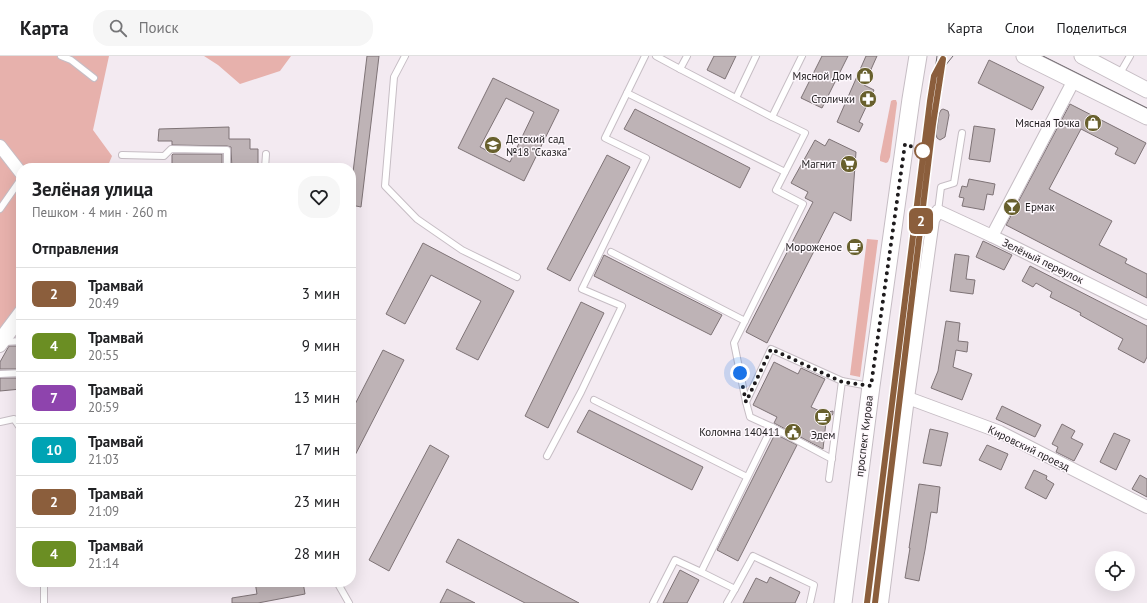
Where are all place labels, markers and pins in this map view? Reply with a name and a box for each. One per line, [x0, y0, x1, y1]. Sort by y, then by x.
shop icon: Мясной Дом [855, 66, 875, 86]
place label: Мясной Дом [793, 69, 852, 83]
pharmacy icon: Столички [858, 89, 878, 109]
place label: Столички [811, 92, 855, 106]
shop icon: Мясная Точка [1083, 113, 1103, 133]
place label: Мясная Точка [1015, 116, 1080, 130]
place label: Детский сад №18 "Сказка" [506, 132, 571, 159]
school or university icon: Детский сад №18 "Сказка" [483, 135, 503, 155]
unlabelled marker [914, 142, 932, 160]
supermarket icon: Магнит [839, 154, 859, 174]
place label: Магнит [801, 157, 837, 171]
bar icon: Ермак [1002, 197, 1022, 217]
place label: Ермак [1025, 200, 1055, 214]
cafe icon: Мороженое [845, 237, 865, 257]
place label: Мороженое [785, 240, 842, 254]
cafe icon: Эдем [813, 407, 833, 427]
public building icon: Коломна 140411 [783, 422, 803, 442]
place label: Коломна 140411 [699, 425, 780, 439]
place label: Эдем [811, 428, 835, 442]

